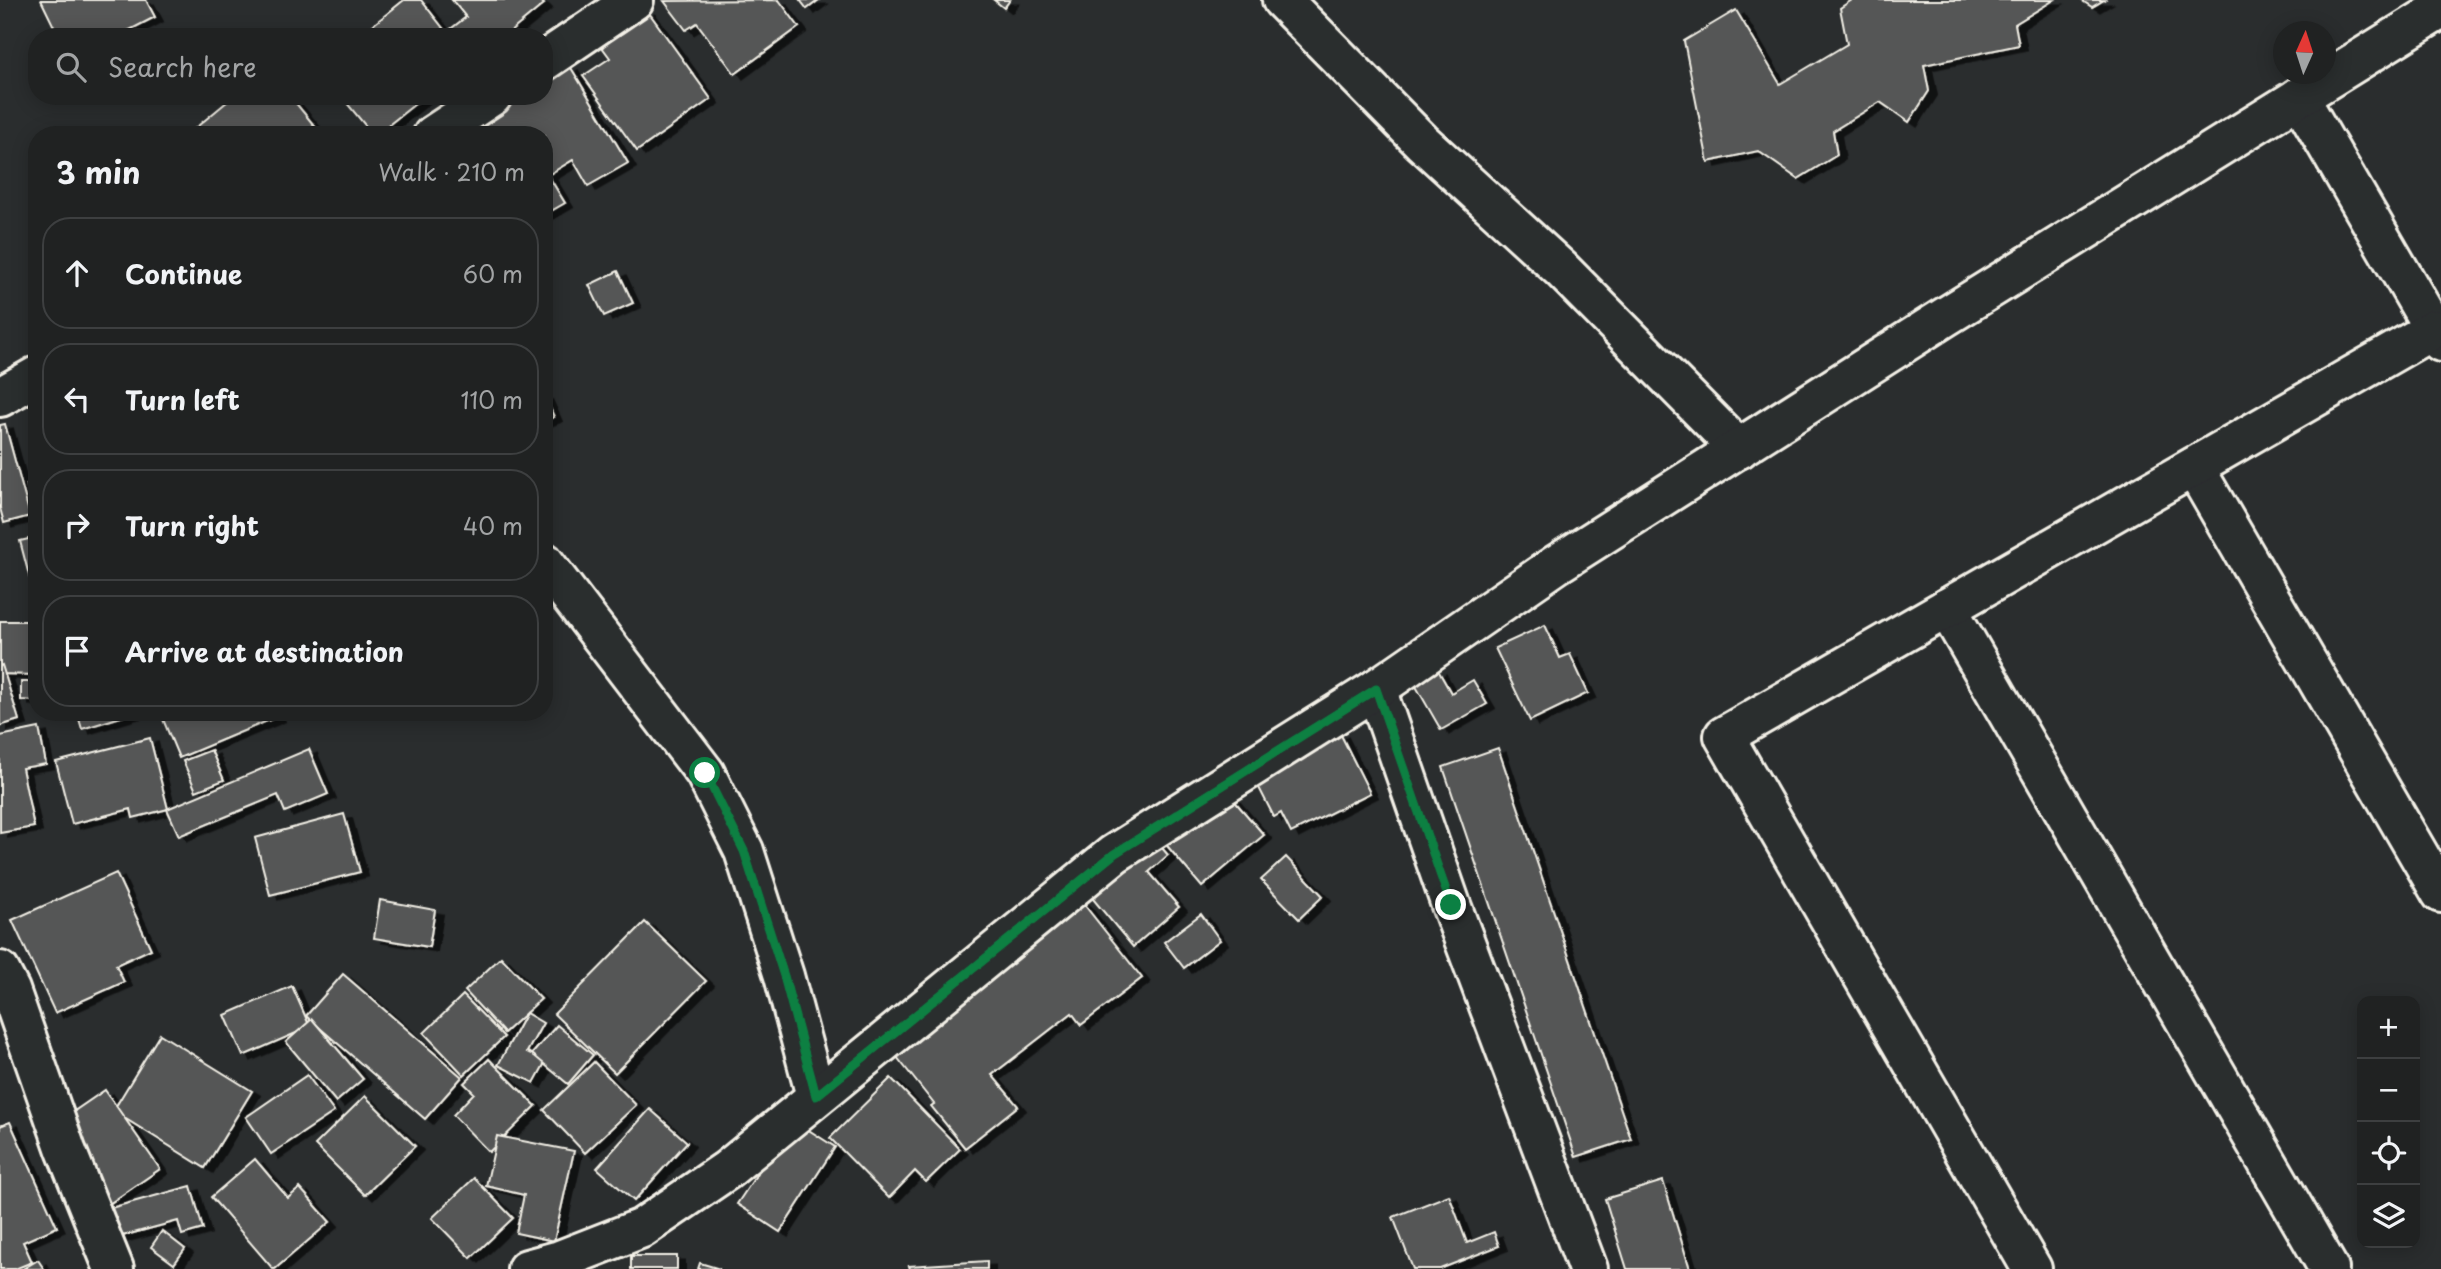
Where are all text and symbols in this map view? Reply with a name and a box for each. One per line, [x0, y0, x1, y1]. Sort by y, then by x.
north arrow [2273, 21, 2336, 84]
search box [28, 28, 553, 105]
text: Search here [108, 47, 257, 86]
icon: search [52, 48, 90, 86]
text: 3 min [56, 149, 141, 194]
text: Walk · 210 m [378, 154, 525, 189]
icon: ahead [58, 254, 96, 292]
text: Continue [125, 254, 242, 293]
text: 60 m [463, 256, 523, 291]
icon: left [58, 380, 96, 418]
text: Turn left [125, 380, 240, 419]
text: 110 m [461, 382, 523, 417]
icon: right [58, 506, 96, 544]
text: Turn right [125, 506, 259, 545]
text: 40 m [463, 508, 523, 543]
icon: arrive [58, 632, 96, 670]
text: Arrive at destination [125, 632, 404, 671]
route start [689, 757, 720, 788]
route end [1435, 889, 1466, 920]
map controls [2357, 996, 2420, 1248]
button: + [2357, 996, 2420, 1059]
button: − [2357, 1059, 2420, 1122]
button: locate [2357, 1122, 2420, 1185]
button: layers [2357, 1185, 2420, 1248]

